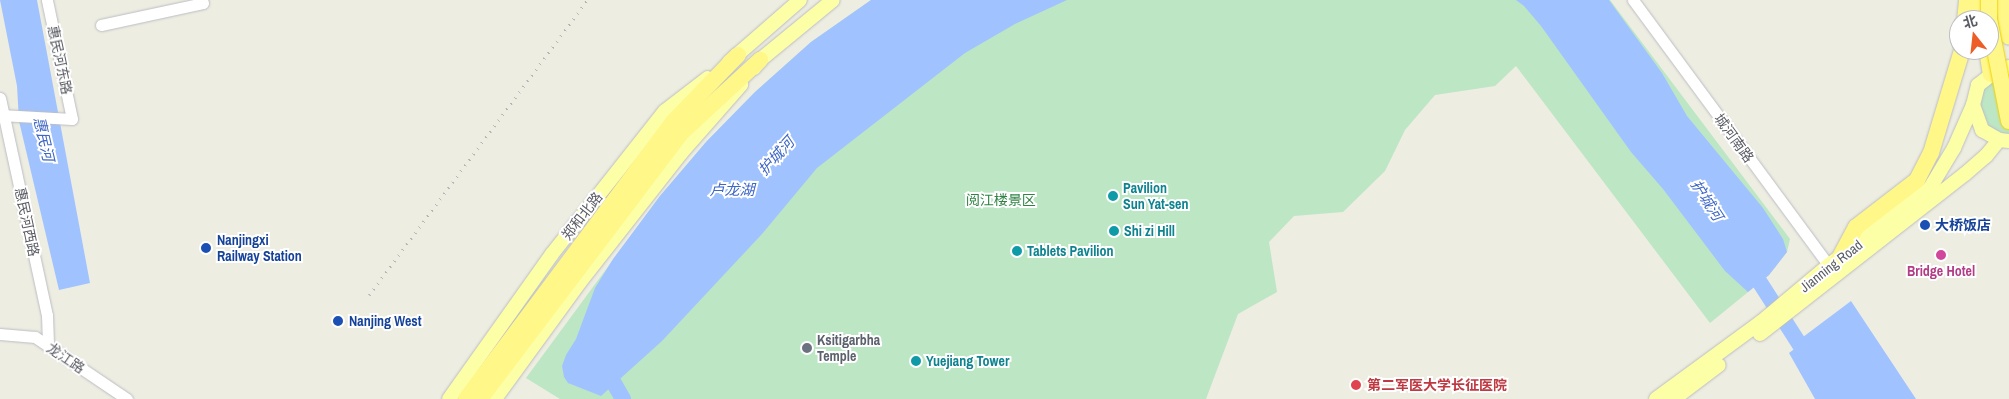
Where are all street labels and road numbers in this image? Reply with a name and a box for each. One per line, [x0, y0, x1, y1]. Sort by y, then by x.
street label: 惠民河东路 [45, 24, 75, 96]
street label: 城河南路 [1711, 110, 1757, 166]
street label: 惠民河西路 [12, 186, 42, 258]
street label: 郑和北路 [558, 189, 606, 243]
street label: Jianning Road [1796, 236, 1866, 296]
street label: 龙江路 [44, 339, 88, 377]

